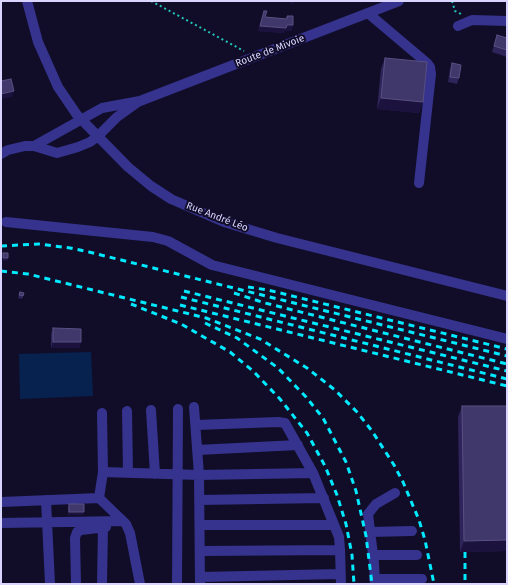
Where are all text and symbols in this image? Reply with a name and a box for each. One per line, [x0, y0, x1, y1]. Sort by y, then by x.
street label: Route de Mivoie [234, 32, 306, 70]
street label: Rue André Léo [184, 200, 250, 234]

